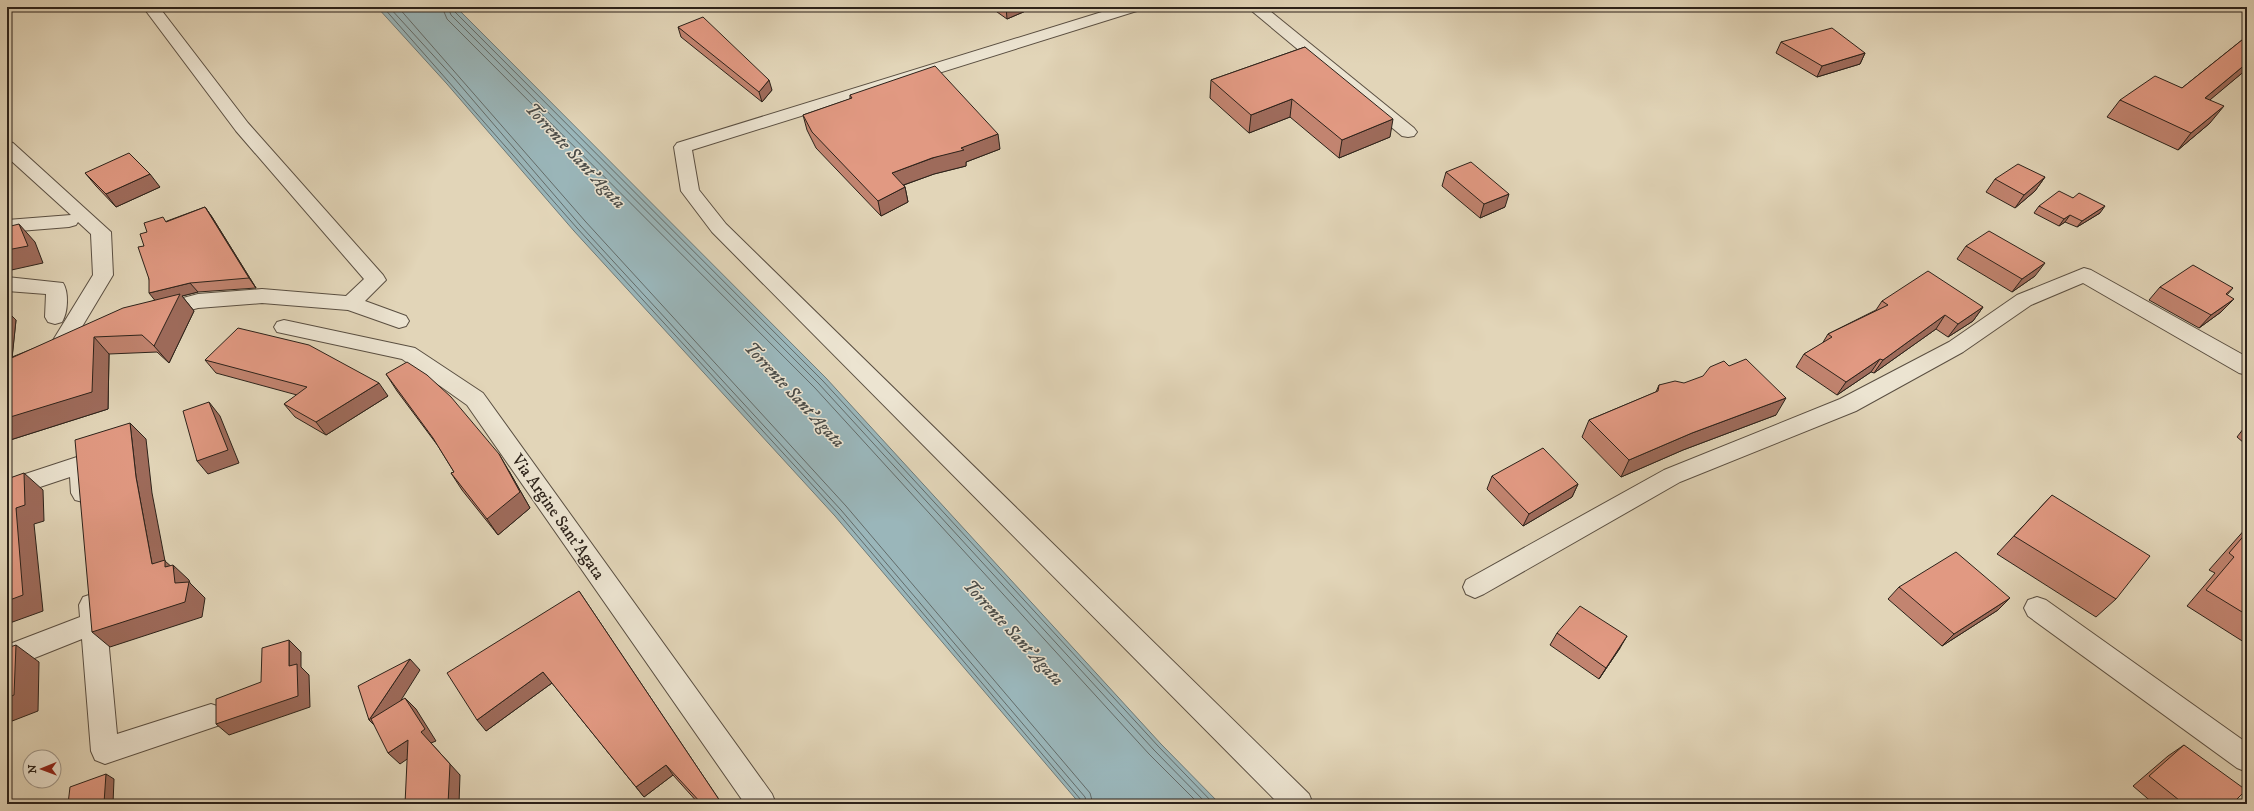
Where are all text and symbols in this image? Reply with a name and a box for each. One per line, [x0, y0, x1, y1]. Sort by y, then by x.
water label: Torrente Sant'Agata [520, 98, 630, 214]
water label: Torrente Sant'Agata [739, 337, 849, 453]
street label: Via Argine Sant'Agata [506, 449, 610, 585]
water label: Torrente Sant'Agata [958, 575, 1068, 691]
north arrow [22, 749, 62, 789]
text: N [26, 765, 40, 774]

